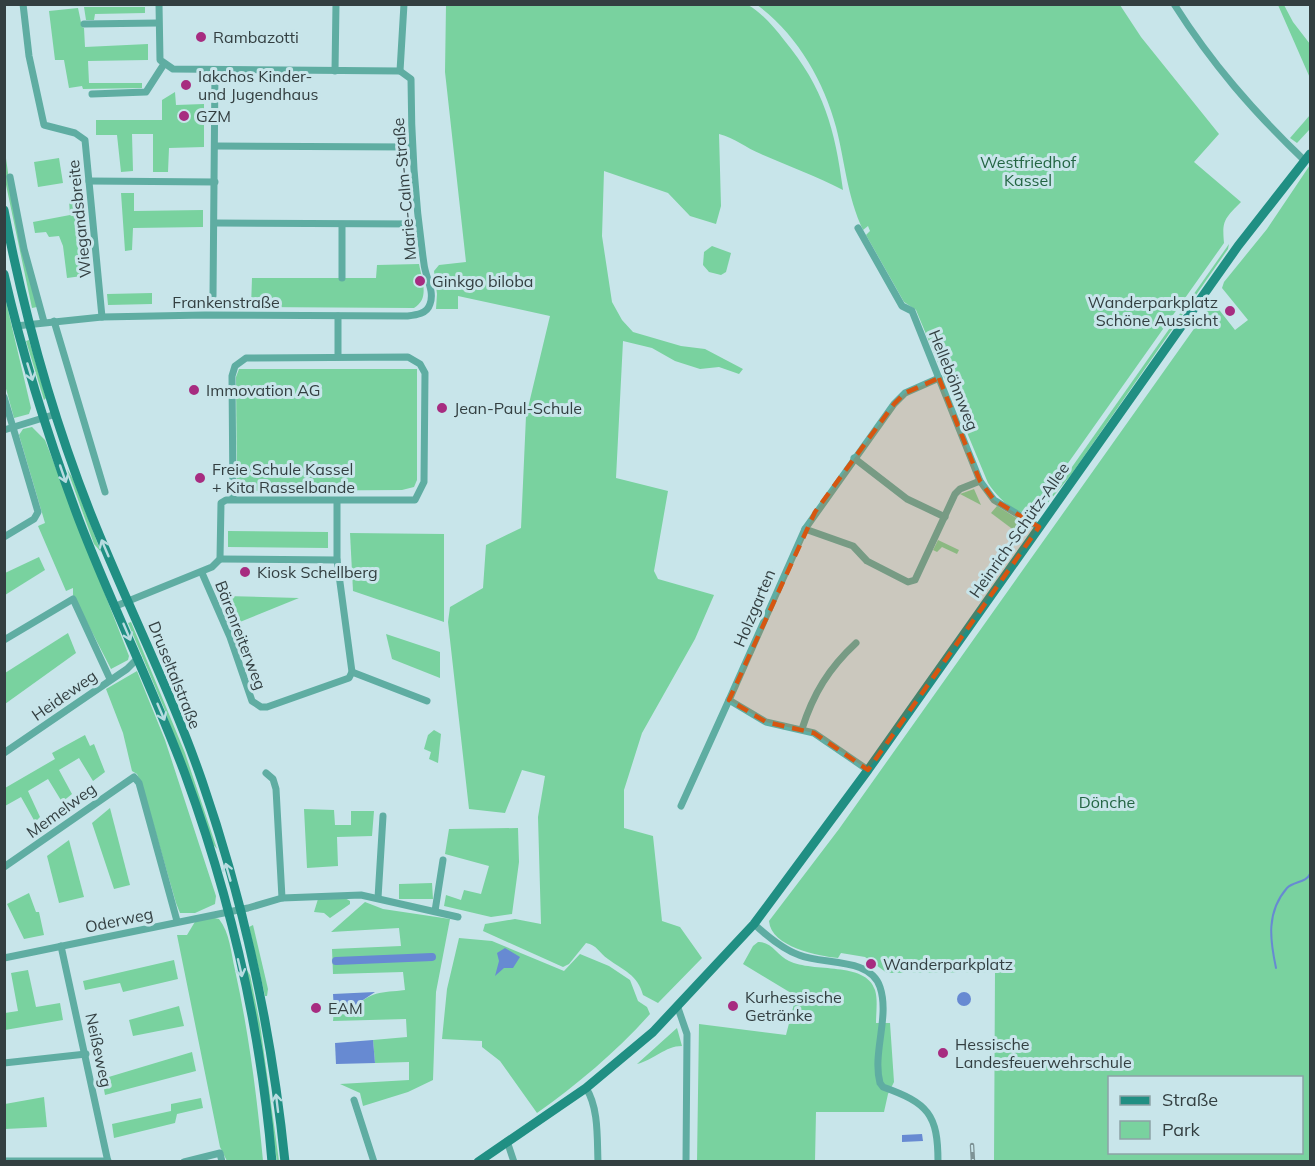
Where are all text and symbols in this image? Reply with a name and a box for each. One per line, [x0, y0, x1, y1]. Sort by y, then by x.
place label: Rambazotti [213, 27, 299, 47]
marker: Rambazotti [194, 30, 208, 44]
place label: Iakchos Kinder- und Jugendhaus [198, 66, 318, 104]
marker: Iakchos Kinder- und Jugendhaus [179, 78, 193, 92]
place label: GZM [196, 106, 231, 126]
marker: GZM [177, 109, 191, 123]
street label: Marie-Calm-Straße [388, 117, 420, 261]
park label: Westfriedhof Kassel [980, 152, 1077, 190]
street label: Wiegandsbreite [63, 159, 95, 279]
place label: Ginkgo biloba [432, 271, 533, 291]
marker: Ginkgo biloba [413, 274, 427, 288]
street label: Frankenstraße [172, 292, 280, 312]
place label: Wanderparkplatz Schöne Aussicht [1088, 292, 1218, 330]
marker: Wanderparkplatz Schöne Aussicht [1223, 304, 1237, 318]
street label: Helleböhnweg [925, 327, 983, 433]
one-way arrow [25, 362, 36, 381]
place label: Immovation AG [206, 380, 321, 400]
marker: Immovation AG [187, 383, 201, 397]
place label: Jean-Paul-Schule [454, 398, 582, 418]
marker: Jean-Paul-Schule [435, 401, 449, 415]
street label: Heinrich-Schütz-Allee [965, 458, 1073, 602]
place label: Freie Schule Kassel + Kita Rasselbande [212, 459, 355, 497]
one-way arrow [58, 464, 69, 483]
marker: Freie Schule Kassel + Kita Rasselbande [193, 471, 207, 485]
one-way arrow [99, 539, 110, 557]
place label: Kiosk Schellberg [257, 562, 378, 582]
marker: Kiosk Schellberg [238, 565, 252, 579]
street label: Holzgarten [729, 566, 779, 650]
street label: Bärenreiterweg [211, 578, 271, 692]
street label: Druseltalstraße [144, 618, 206, 732]
one-way arrow [122, 622, 133, 641]
street label: Heideweg [28, 665, 100, 725]
one-way arrow [156, 703, 167, 721]
street label: Memelweg [22, 778, 100, 842]
park label: Dönche [1079, 792, 1135, 812]
one-way arrow [222, 863, 233, 882]
street label: Oderweg [83, 903, 155, 937]
place label: Wanderparkplatz [883, 954, 1013, 974]
marker: Wanderparkplatz [864, 957, 878, 971]
one-way arrow [235, 958, 246, 977]
place label: Kurhessische Getränke [745, 987, 842, 1025]
place label: EAM [328, 998, 363, 1018]
marker: Kurhessische Getränke [726, 999, 740, 1013]
marker: EAM [309, 1001, 323, 1015]
street label: Neißeweg [81, 1011, 117, 1089]
place label: Hessische Landesfeuerwehrschule [955, 1034, 1132, 1072]
marker: Hessische Landesfeuerwehrschule [936, 1046, 950, 1060]
legend [1108, 1076, 1303, 1154]
text: Straße [1162, 1088, 1218, 1111]
one-way arrow [272, 1094, 283, 1114]
text: Park [1162, 1118, 1201, 1141]

